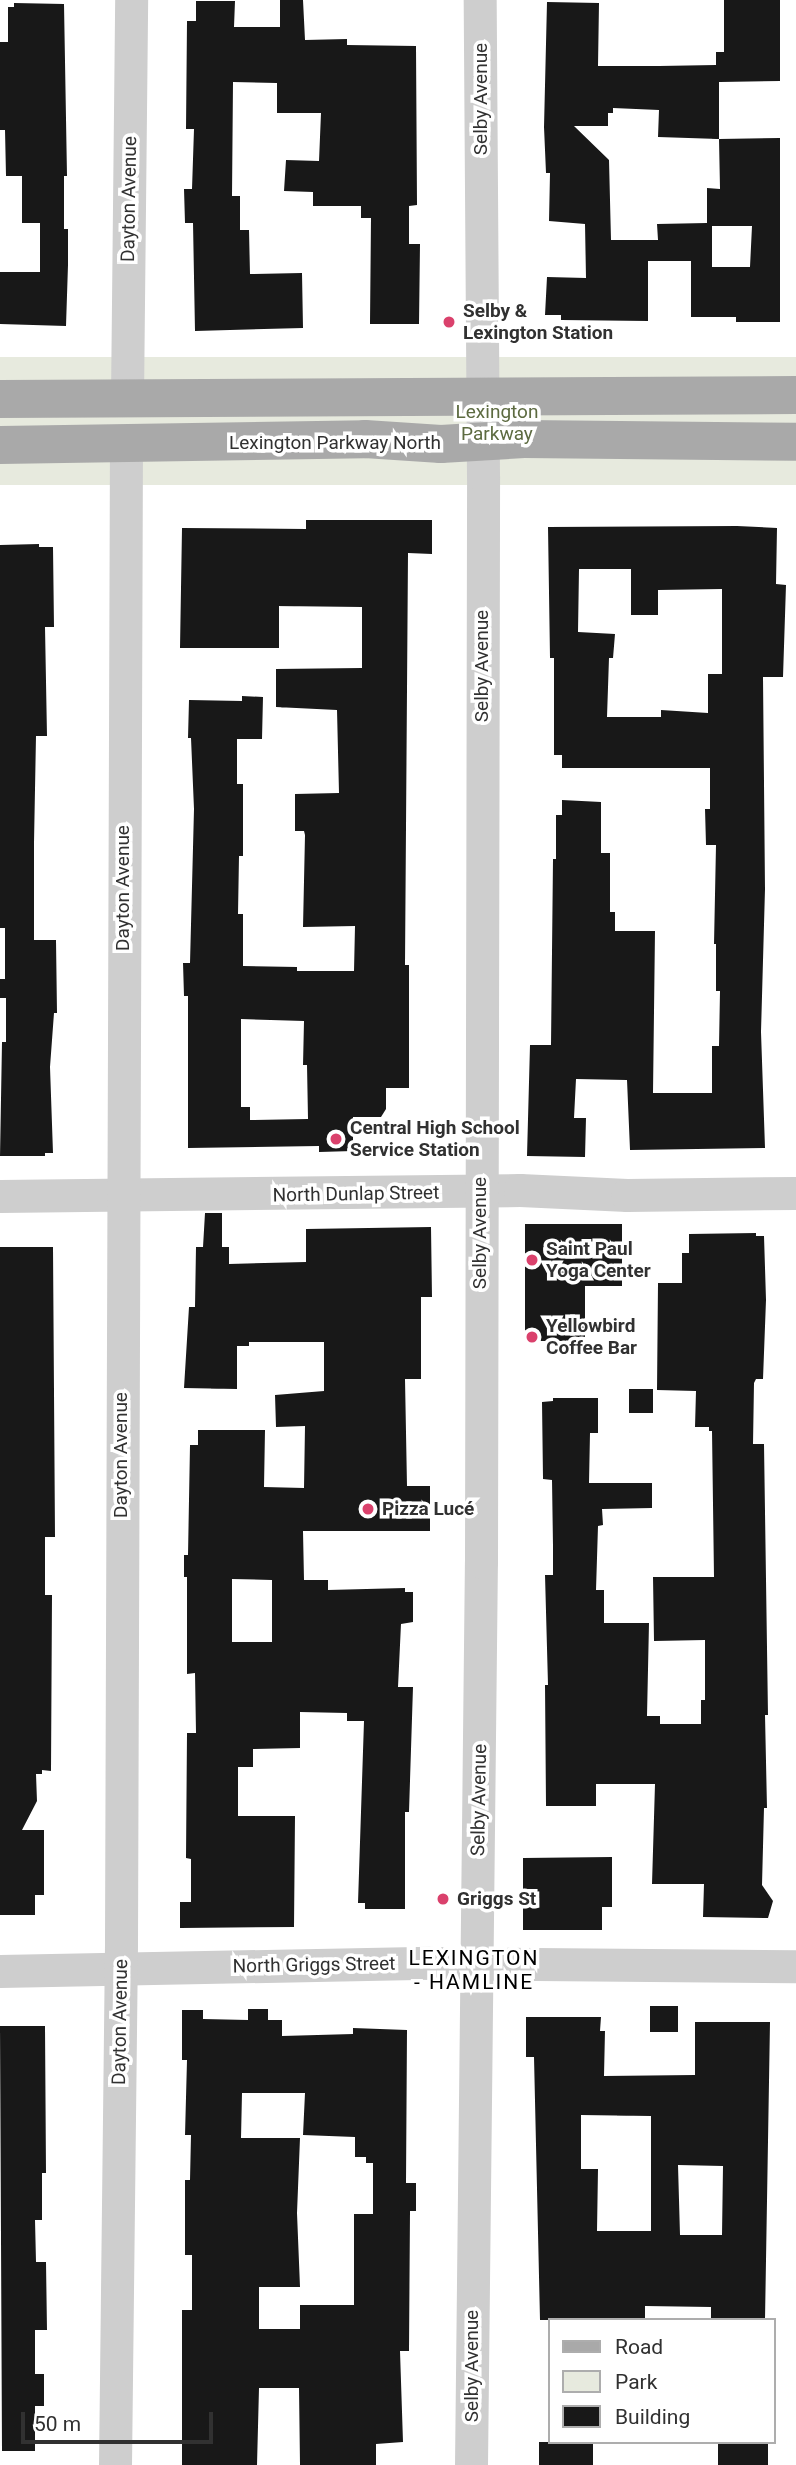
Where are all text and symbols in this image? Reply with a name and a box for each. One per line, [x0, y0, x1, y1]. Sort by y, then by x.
street label: Selby Avenue [470, 43, 492, 155]
street label: Dayton Avenue [117, 136, 141, 262]
place label: Selby & Lexington Station [463, 300, 613, 344]
marker: Selby & Lexington Station [441, 314, 457, 330]
park label: Lexington Parkway [456, 401, 538, 445]
street label: Lexington Parkway North [229, 432, 441, 454]
street label: Selby Avenue [471, 610, 493, 722]
street label: Dayton Avenue [112, 825, 134, 951]
place label: Central High School Service Station [350, 1117, 520, 1161]
marker: Central High School Service Station [328, 1131, 344, 1147]
street label: Selby Avenue [469, 1177, 491, 1289]
street label: North Dunlap Street [273, 1181, 439, 1207]
place label: Saint Paul Yoga Center [546, 1238, 651, 1282]
marker: Saint Paul Yoga Center [524, 1252, 540, 1268]
place label: Yellowbird Coffee Bar [546, 1315, 637, 1359]
marker: Yellowbird Coffee Bar [524, 1329, 540, 1345]
street label: Dayton Avenue [110, 1392, 132, 1518]
place label: Pizza Lucé [382, 1498, 474, 1520]
marker: Pizza Lucé [360, 1501, 376, 1517]
street label: Selby Avenue [467, 1744, 491, 1856]
place label: Griggs St [457, 1888, 536, 1910]
marker: Griggs St [435, 1891, 451, 1907]
district label: LEXINGTON - HAMLINE [410, 1945, 538, 1995]
street label: North Griggs Street [232, 1952, 396, 1978]
street label: Dayton Avenue [108, 1959, 132, 2085]
street label: Selby Avenue [461, 2310, 483, 2422]
legend [548, 2318, 775, 2444]
text: Road [615, 2335, 663, 2359]
text: Park [615, 2370, 657, 2394]
scale bar [24, 2398, 217, 2442]
text: Building [615, 2405, 690, 2429]
text: 50 m [34, 2412, 81, 2436]

